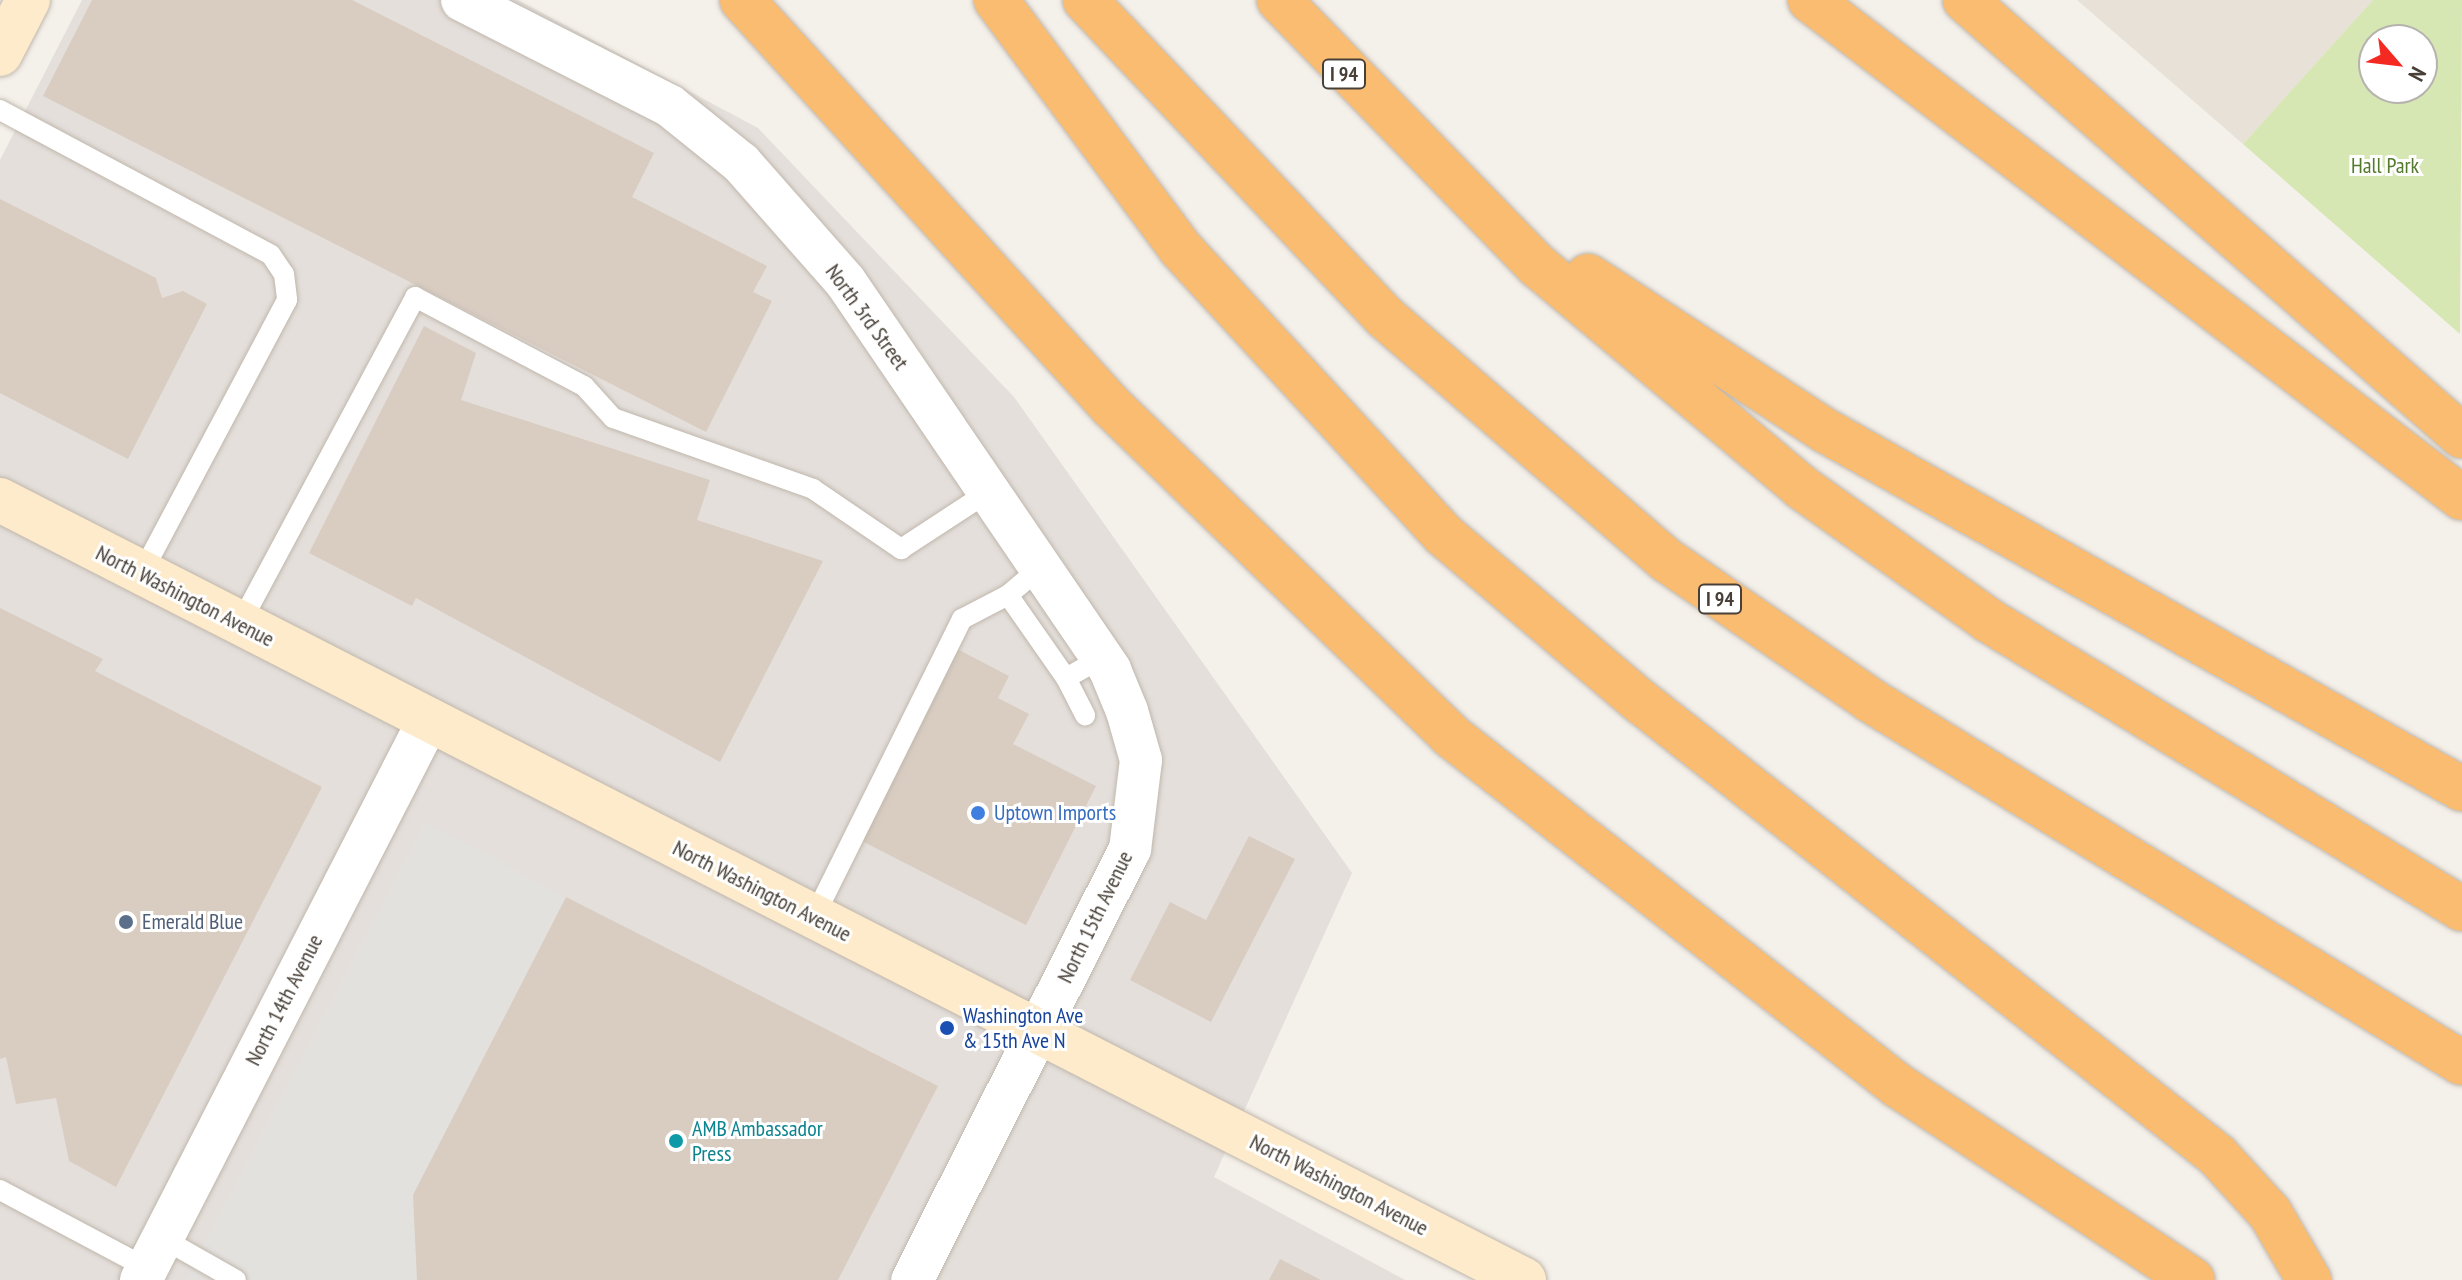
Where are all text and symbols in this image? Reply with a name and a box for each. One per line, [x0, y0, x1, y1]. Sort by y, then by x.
north arrow [2358, 24, 2438, 104]
road number: I 94 [1322, 58, 1366, 90]
text: N [2402, 62, 2433, 86]
park label: Hall Park [2351, 153, 2419, 179]
street label: North 3rd Street [820, 259, 914, 375]
street label: North Washington Avenue [91, 539, 279, 653]
road number: I 94 [1698, 583, 1742, 615]
place label: Uptown Imports [994, 800, 1116, 826]
marker: Uptown Imports [969, 804, 987, 822]
street label: North Washington Avenue [668, 834, 856, 948]
street label: North 15th Avenue [1052, 846, 1138, 988]
place label: Emerald Blue [142, 909, 243, 935]
marker: Emerald Blue [117, 913, 135, 931]
street label: North 14th Avenue [240, 930, 328, 1070]
place label: Washington Ave & 15th Ave N [963, 1002, 1084, 1054]
marker: Washington Ave & 15th Ave N [938, 1019, 956, 1037]
place label: AMB Ambassador Press [692, 1115, 823, 1166]
street label: North Washington Avenue [1245, 1128, 1433, 1242]
marker: AMB Ambassador Press [667, 1132, 685, 1150]

